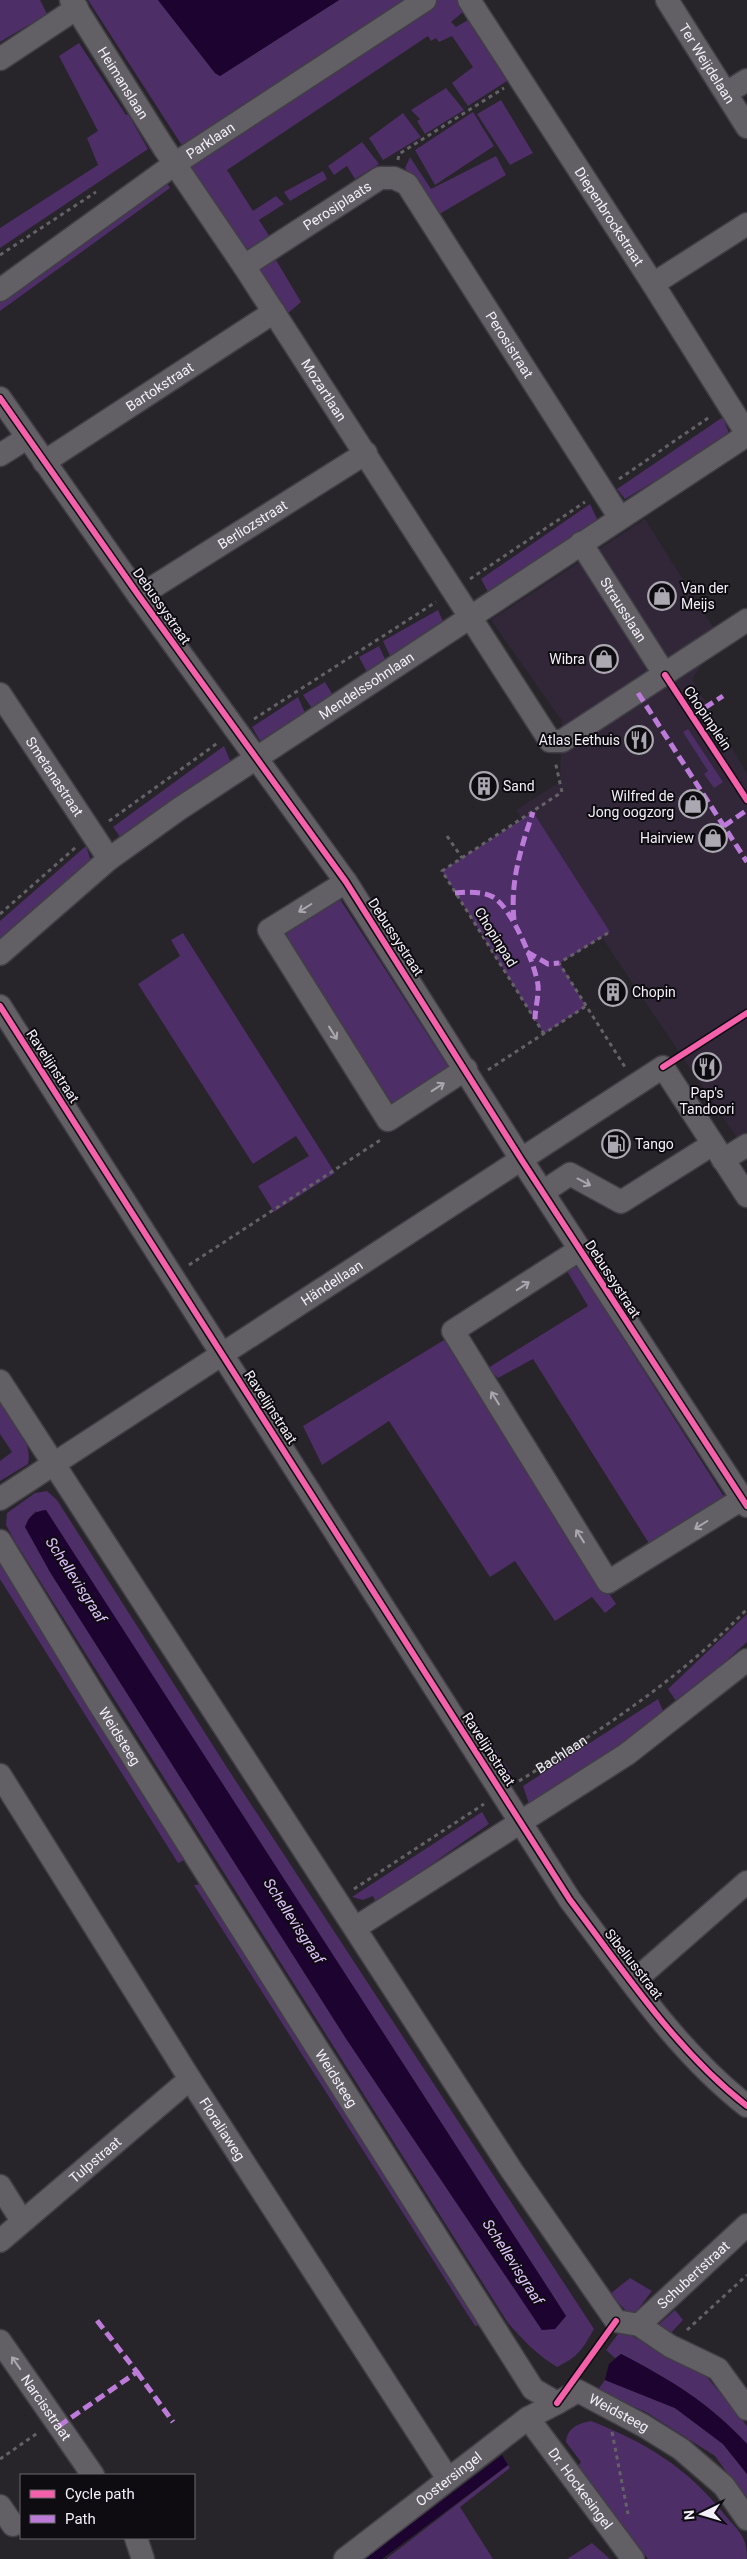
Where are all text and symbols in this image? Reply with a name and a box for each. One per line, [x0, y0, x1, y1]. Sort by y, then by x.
street label: Ter Weijdelaan [676, 20, 738, 106]
street label: Heimanslaan [95, 44, 152, 122]
street label: Parklaan [183, 119, 238, 162]
street label: Diepenbrockstraat [572, 164, 647, 269]
street label: Perosiplaats [300, 178, 374, 234]
street label: Perosistraat [482, 309, 537, 381]
street label: Mozartlaan [298, 356, 350, 424]
street label: Bartokstraat [123, 359, 197, 414]
street label: Berliozstraat [215, 497, 290, 552]
street label: Debussystraat [130, 565, 194, 648]
street label: Strausslaan [597, 574, 650, 645]
place label: Van der Meijs [681, 580, 729, 612]
shop icon: Van der Meijs [647, 581, 677, 611]
shop icon: Wibra [589, 644, 619, 674]
street label: Mendelssohnlaan [316, 649, 417, 723]
place label: Wibra [549, 651, 585, 667]
street label: Chopinplein [681, 683, 735, 753]
restaurant icon: Atlas Eethuis [624, 725, 654, 755]
place label: Atlas Eethuis [539, 732, 620, 748]
street label: Smetanastraat [23, 734, 87, 820]
building icon: Sand [469, 771, 499, 801]
place label: Sand [503, 778, 535, 794]
place label: Wilfred de Jong oogzorg [588, 788, 674, 820]
shop icon: Wilfred de Jong oogzorg [678, 789, 708, 819]
shop icon: Hairview [698, 823, 728, 853]
place label: Hairview [640, 830, 694, 846]
street label: Debussystraat [365, 895, 427, 979]
one-way arrow [298, 904, 312, 914]
street label: Chopinpad [471, 904, 521, 970]
building icon: Chopin [598, 977, 628, 1007]
place label: Chopin [632, 984, 676, 1000]
one-way arrow [329, 1025, 339, 1039]
street label: Ravelijnstraat [23, 1026, 83, 1106]
restaurant icon: Pap's Tandoori [692, 1052, 722, 1082]
one-way arrow [431, 1082, 445, 1093]
place label: Pap's Tandoori [680, 1085, 734, 1117]
fuel station icon: Tango [601, 1129, 631, 1159]
place label: Tango [635, 1136, 674, 1152]
one-way arrow [576, 1178, 591, 1187]
street label: Debussystraat [582, 1237, 644, 1321]
street label: Händellaan [298, 1257, 366, 1309]
one-way arrow [516, 1280, 530, 1290]
street label: Ravelijnstraat [241, 1367, 301, 1447]
one-way arrow [489, 1392, 499, 1406]
one-way arrow [694, 1519, 708, 1530]
one-way arrow [575, 1530, 585, 1544]
water label: Schellevisgraaf [42, 1534, 111, 1628]
street label: Weidsteeg [95, 1704, 144, 1768]
street label: Ravelijnstraat [459, 1709, 519, 1789]
street label: Bachlaan [533, 1732, 590, 1777]
water label: Schellevisgraaf [260, 1875, 329, 1969]
street label: Sibeliusstraat [602, 1926, 667, 2003]
street label: Weidsteeg [312, 2046, 361, 2110]
street label: Floraliaweg [196, 2095, 248, 2163]
street label: Tulpstraat [66, 2133, 125, 2186]
water label: Schellevisgraaf [479, 2216, 548, 2310]
street label: Schubertstraat [654, 2237, 733, 2312]
one-way arrow [11, 2356, 21, 2370]
street label: Narcisstraat [18, 2372, 75, 2444]
street label: Weidsteeg [586, 2390, 652, 2435]
street label: Dr. Hockesingel [545, 2445, 616, 2532]
street label: Oostersingel [413, 2449, 485, 2509]
legend [20, 2474, 195, 2539]
text: Cycle path [65, 2485, 135, 2503]
north arrow [677, 2489, 727, 2539]
text: Path [65, 2510, 96, 2528]
text: N [681, 2510, 697, 2521]

